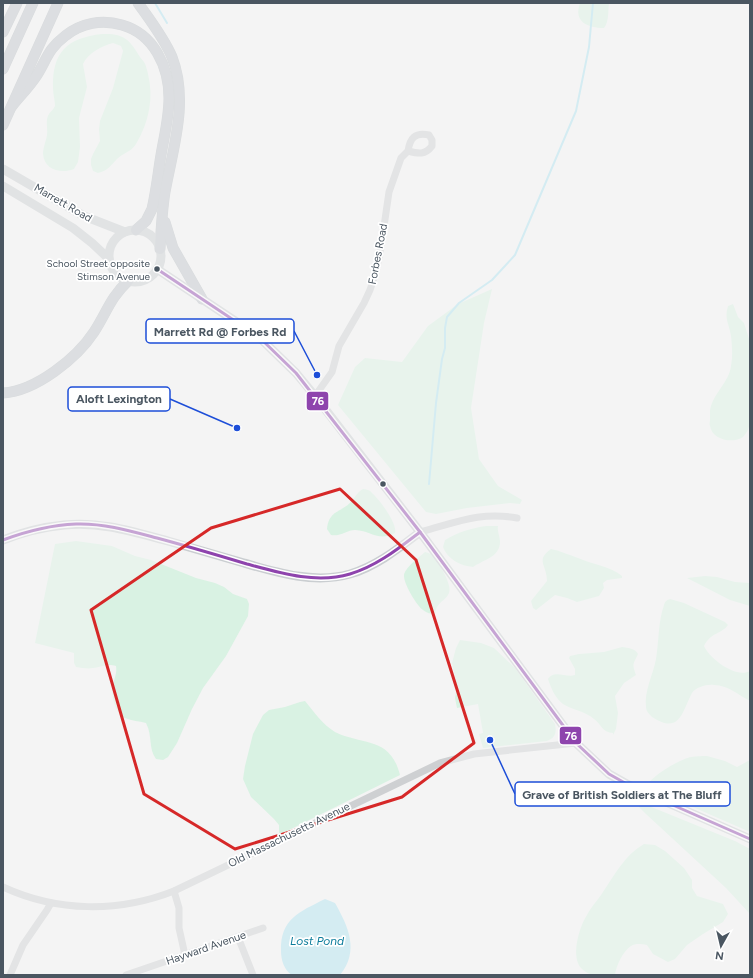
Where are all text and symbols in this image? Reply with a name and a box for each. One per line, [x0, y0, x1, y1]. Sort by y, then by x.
street label: Marrett Road [32, 181, 94, 225]
street label: Forbes Road [366, 223, 390, 285]
place label: School Street opposite Stimson Avenue [47, 257, 151, 283]
marker: School Street opposite Stimson Avenue [152, 264, 162, 274]
callout: Marrett Rd @ Forbes Rd [146, 319, 294, 343]
text: Marrett Rd @ Forbes Rd [154, 325, 286, 339]
callout: Aloft Lexington [68, 387, 170, 411]
line badge: 76 [306, 391, 329, 411]
text: Aloft Lexington [76, 392, 162, 406]
text: 76 [312, 395, 325, 408]
unlabelled marker [378, 479, 388, 489]
line badge: 76 [559, 726, 582, 745]
text: 76 [565, 730, 578, 743]
callout: Grave of British Soldiers at The Bluff [515, 782, 730, 806]
text: Grave of British Soldiers at The Bluff [522, 788, 722, 802]
street label: Old Massachusetts Avenue [226, 800, 352, 870]
north arrow [701, 926, 741, 966]
street label: Hayward Avenue [164, 928, 248, 968]
water label: Lost Pond [290, 934, 345, 948]
text: N [715, 948, 725, 962]

